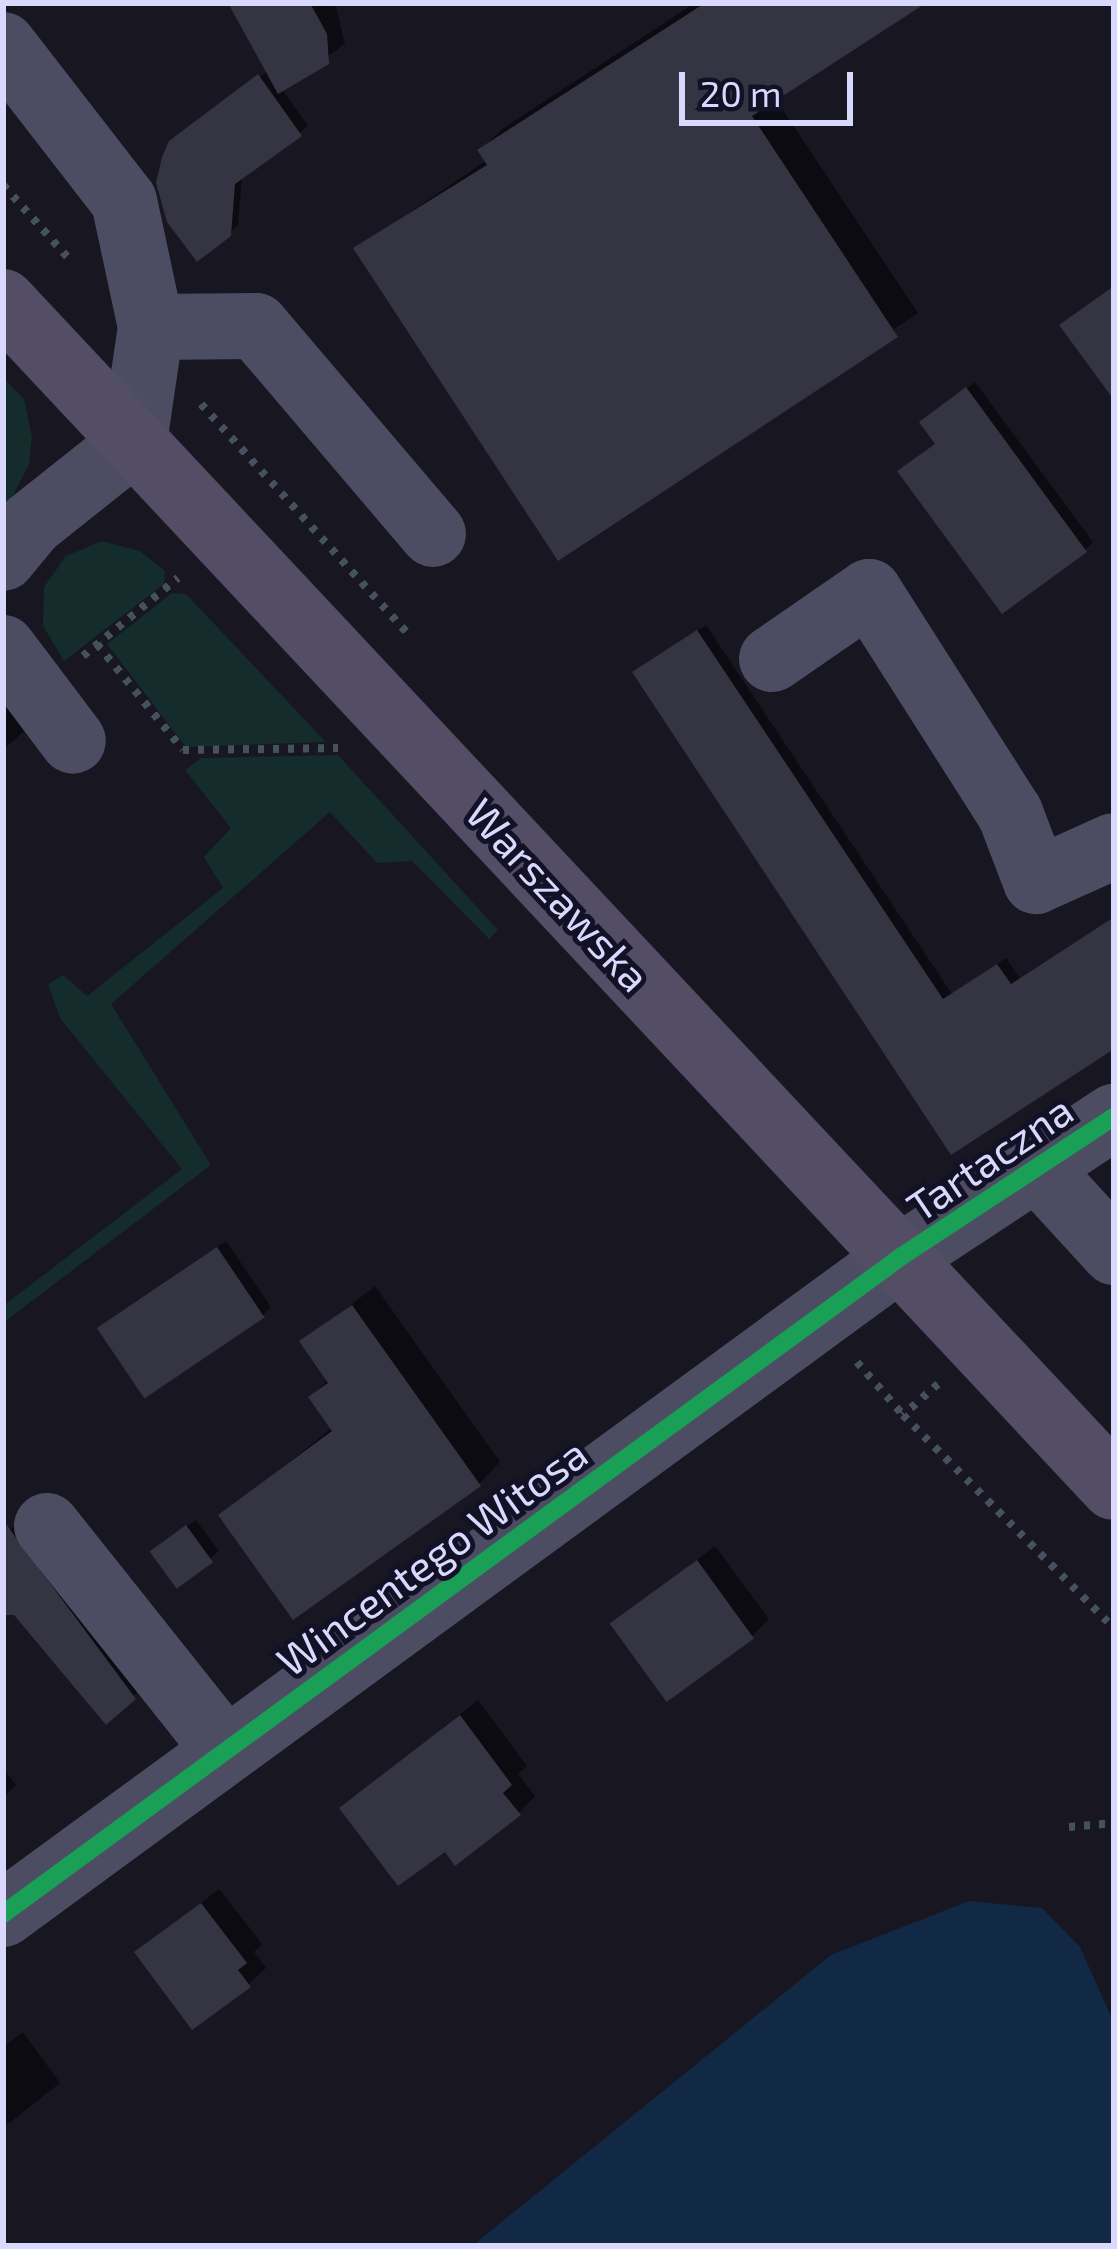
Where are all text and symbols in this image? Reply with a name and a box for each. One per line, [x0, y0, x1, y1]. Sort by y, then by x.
scale bar [685, 48, 859, 122]
text: 20 m [700, 71, 782, 114]
street label: Warszawska [457, 787, 661, 1001]
street label: Tartaczna [897, 1083, 1081, 1231]
street label: Wincentego Witosa [266, 1426, 596, 1686]

